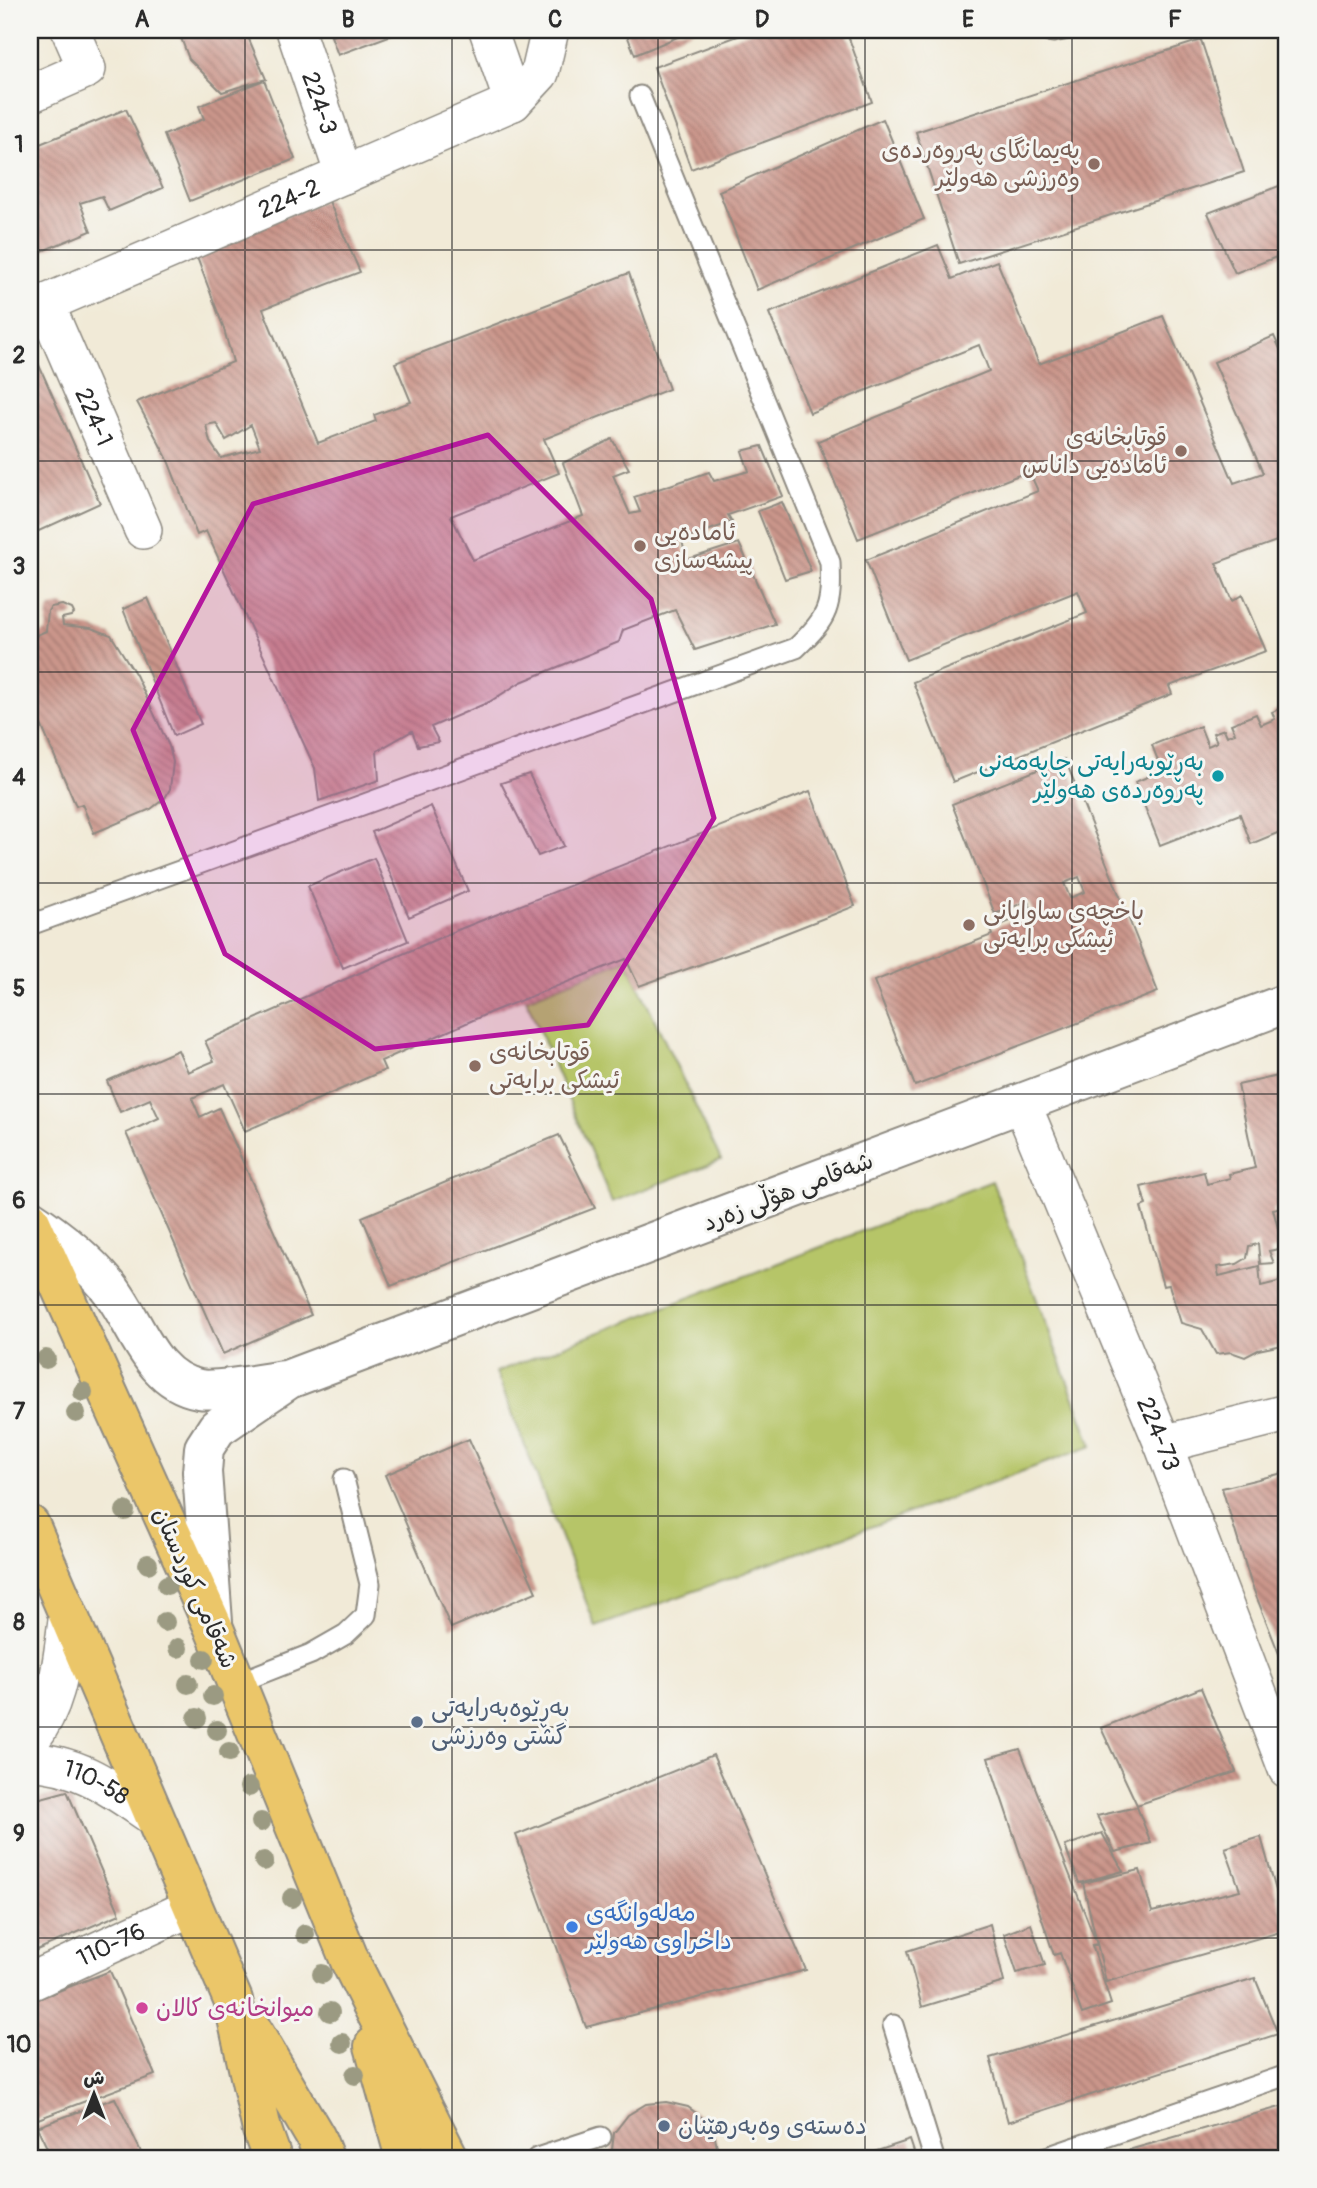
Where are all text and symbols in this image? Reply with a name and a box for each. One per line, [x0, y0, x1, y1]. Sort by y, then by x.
text: A [135, 5, 150, 34]
text: B [341, 5, 355, 34]
text: C [548, 5, 562, 34]
text: D [755, 5, 769, 34]
text: E [962, 5, 974, 34]
text: F [1168, 5, 1182, 34]
street label: 224-3 [296, 68, 344, 138]
text: 1 [15, 130, 24, 159]
place label: پەیمانگای پەروەردەی وەرزشی هەولێر [881, 136, 1080, 193]
marker: پەیمانگای پەروەردەی وەرزشی هەولێر [1086, 156, 1102, 172]
street label: 224-2 [254, 172, 324, 225]
text: 2 [13, 341, 26, 370]
street label: 224-1 [69, 383, 119, 450]
place label: قوتابخانەی ئامادەیی داناس [1022, 423, 1167, 480]
marker: قوتابخانەی ئامادەیی داناس [1173, 443, 1189, 459]
place label: ئامادەیی پیشەسازی [654, 518, 753, 575]
marker: ئامادەیی پیشەسازی [632, 538, 648, 554]
text: 3 [13, 552, 25, 581]
place label: بەڕێوبەرایەتی چاپەمەنی پەروەردەی هەولێر [978, 748, 1204, 805]
text: 4 [12, 763, 26, 792]
marker: بەڕێوبەرایەتی چاپەمەنی پەروەردەی هەولێر [1210, 768, 1226, 784]
place label: باخچەی ساوایانی ئیشکی برایەتی [983, 897, 1144, 954]
marker: باخچەی ساوایانی ئیشکی برایەتی [961, 917, 977, 933]
text: 5 [13, 974, 25, 1003]
place label: قوتابخانەی ئیشکی برایەتی [489, 1038, 620, 1095]
marker: قوتابخانەی ئیشکی برایەتی [467, 1058, 483, 1074]
street label: شەقامی هۆڵی زەرد [697, 1143, 877, 1238]
text: 6 [12, 1186, 26, 1215]
street label: 224-73 [1131, 1393, 1186, 1475]
text: 7 [13, 1397, 26, 1426]
street label: شەقامی کوردستان [146, 1503, 243, 1673]
text: 8 [13, 1608, 25, 1637]
place label: بەڕێوەبەرایەتی گشتی وەرزشی [431, 1694, 570, 1751]
marker: بەڕێوەبەرایەتی گشتی وەرزشی [409, 1714, 425, 1730]
street label: 110-58 [60, 1753, 135, 1811]
text: 9 [13, 1819, 25, 1848]
place label: مەلەوانگەی داخراوی هەولێر [584, 1899, 732, 1956]
street label: 110-76 [72, 1916, 150, 1973]
marker: مەلەوانگەی داخراوی هەولێر [564, 1919, 580, 1935]
place label: میوانخانەی کالان [156, 1994, 314, 2023]
marker: میوانخانەی کالان [134, 2000, 150, 2016]
text: 10 [7, 2030, 31, 2059]
north arrow [60, 2058, 130, 2128]
text: ش [84, 2066, 105, 2090]
place label: دەستەی وەبەرهێنان [678, 2112, 867, 2141]
marker: دەستەی وەبەرهێنان [656, 2118, 672, 2134]

